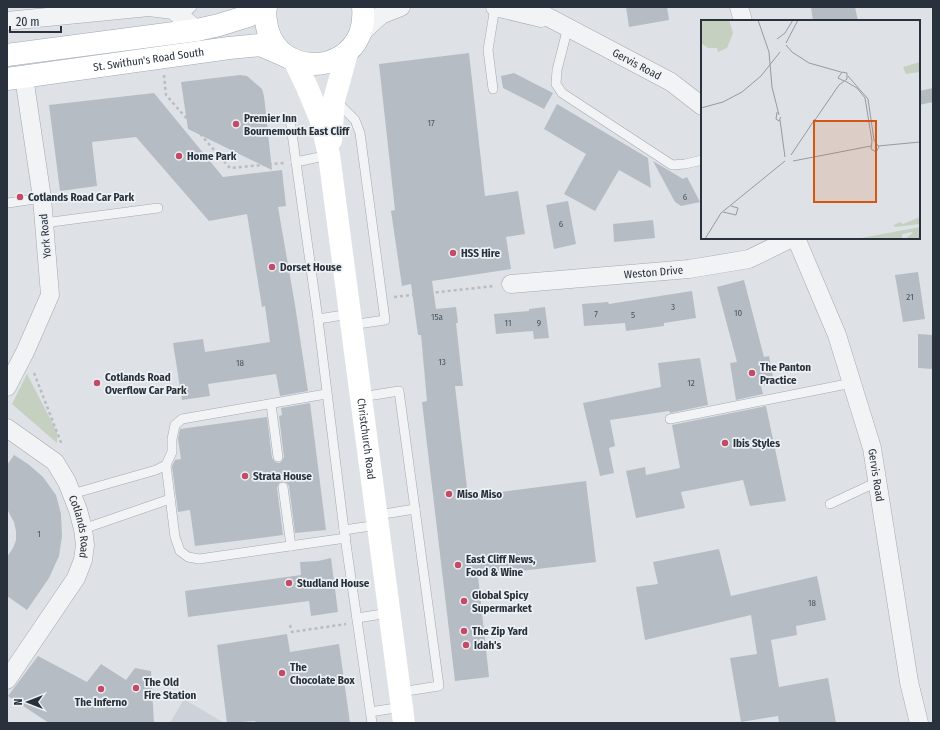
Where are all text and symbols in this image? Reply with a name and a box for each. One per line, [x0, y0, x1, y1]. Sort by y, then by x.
scale bar [10, 8, 61, 34]
text: 20 m [16, 15, 40, 29]
inset map [701, 20, 920, 239]
street label: St. Swithun's Road South [92, 46, 205, 74]
street label: Gervis Road [610, 46, 663, 83]
place label: Premier Inn Bournemouth East Cliff [244, 112, 351, 138]
house number: 17 [427, 118, 435, 128]
marker: Premier Inn Bournemouth East Cliff [231, 119, 241, 129]
place label: Home Park [187, 150, 237, 163]
marker: Home Park [174, 151, 184, 161]
place label: Cotlands Road Car Park [28, 191, 134, 204]
marker: Cotlands Road Car Park [15, 192, 25, 202]
house number: 6 [683, 192, 688, 202]
street label: York Road [37, 213, 54, 259]
house number: 6 [559, 219, 564, 229]
place label: HSS Hire [461, 247, 500, 260]
marker: HSS Hire [448, 248, 458, 258]
place label: Dorset House [280, 261, 342, 274]
marker: Dorset House [267, 262, 277, 272]
street label: Weston Drive [623, 264, 684, 281]
house number: 21 [906, 292, 914, 302]
house number: 3 [671, 302, 675, 312]
house number: 10 [734, 308, 742, 318]
house number: 7 [594, 309, 598, 319]
house number: 5 [631, 310, 635, 320]
house number: 15a [431, 312, 444, 322]
house number: 11 [505, 318, 511, 328]
house number: 9 [537, 318, 541, 328]
house number: 13 [438, 357, 446, 367]
house number: 18 [236, 358, 245, 368]
place label: The Panton Practice [760, 361, 811, 387]
marker: The Panton Practice [747, 368, 757, 378]
place label: Cotlands Road Overflow Car Park [105, 371, 187, 397]
marker: Cotlands Road Overflow Car Park [92, 378, 102, 388]
house number: 12 [687, 378, 695, 388]
street label: Christchurch Road [354, 398, 378, 480]
place label: Ibis Styles [733, 437, 780, 450]
marker: Ibis Styles [720, 438, 730, 448]
street label: Gervis Road [865, 448, 886, 503]
place label: Strata House [253, 470, 312, 483]
marker: Strata House [240, 471, 250, 481]
place label: Miso Miso [457, 488, 502, 501]
marker: Miso Miso [444, 489, 454, 499]
street label: Cotlands Road [66, 493, 91, 559]
house number: 1 [37, 529, 41, 539]
place label: East Cliff News, Food & Wine [466, 553, 536, 579]
marker: East Cliff News, Food & Wine [453, 560, 463, 570]
place label: Studland House [297, 577, 370, 590]
marker: Studland House [284, 578, 294, 588]
place label: Global Spicy Supermarket [472, 589, 532, 615]
marker: Global Spicy Supermarket [459, 596, 469, 606]
house number: 18 [808, 598, 817, 608]
place label: The Zip Yard [472, 625, 528, 638]
marker: The Zip Yard [459, 626, 469, 636]
place label: Idah's [474, 639, 501, 652]
marker: Idah's [461, 640, 471, 650]
place label: The Chocolate Box [290, 661, 356, 687]
marker: The Chocolate Box [277, 668, 287, 678]
place label: The Old Fire Station [144, 676, 197, 702]
north arrow [8, 682, 48, 722]
marker: The Old Fire Station [131, 683, 141, 693]
marker: The Inferno [96, 684, 106, 694]
place label: The Inferno [75, 696, 127, 709]
text: N [12, 699, 25, 705]

